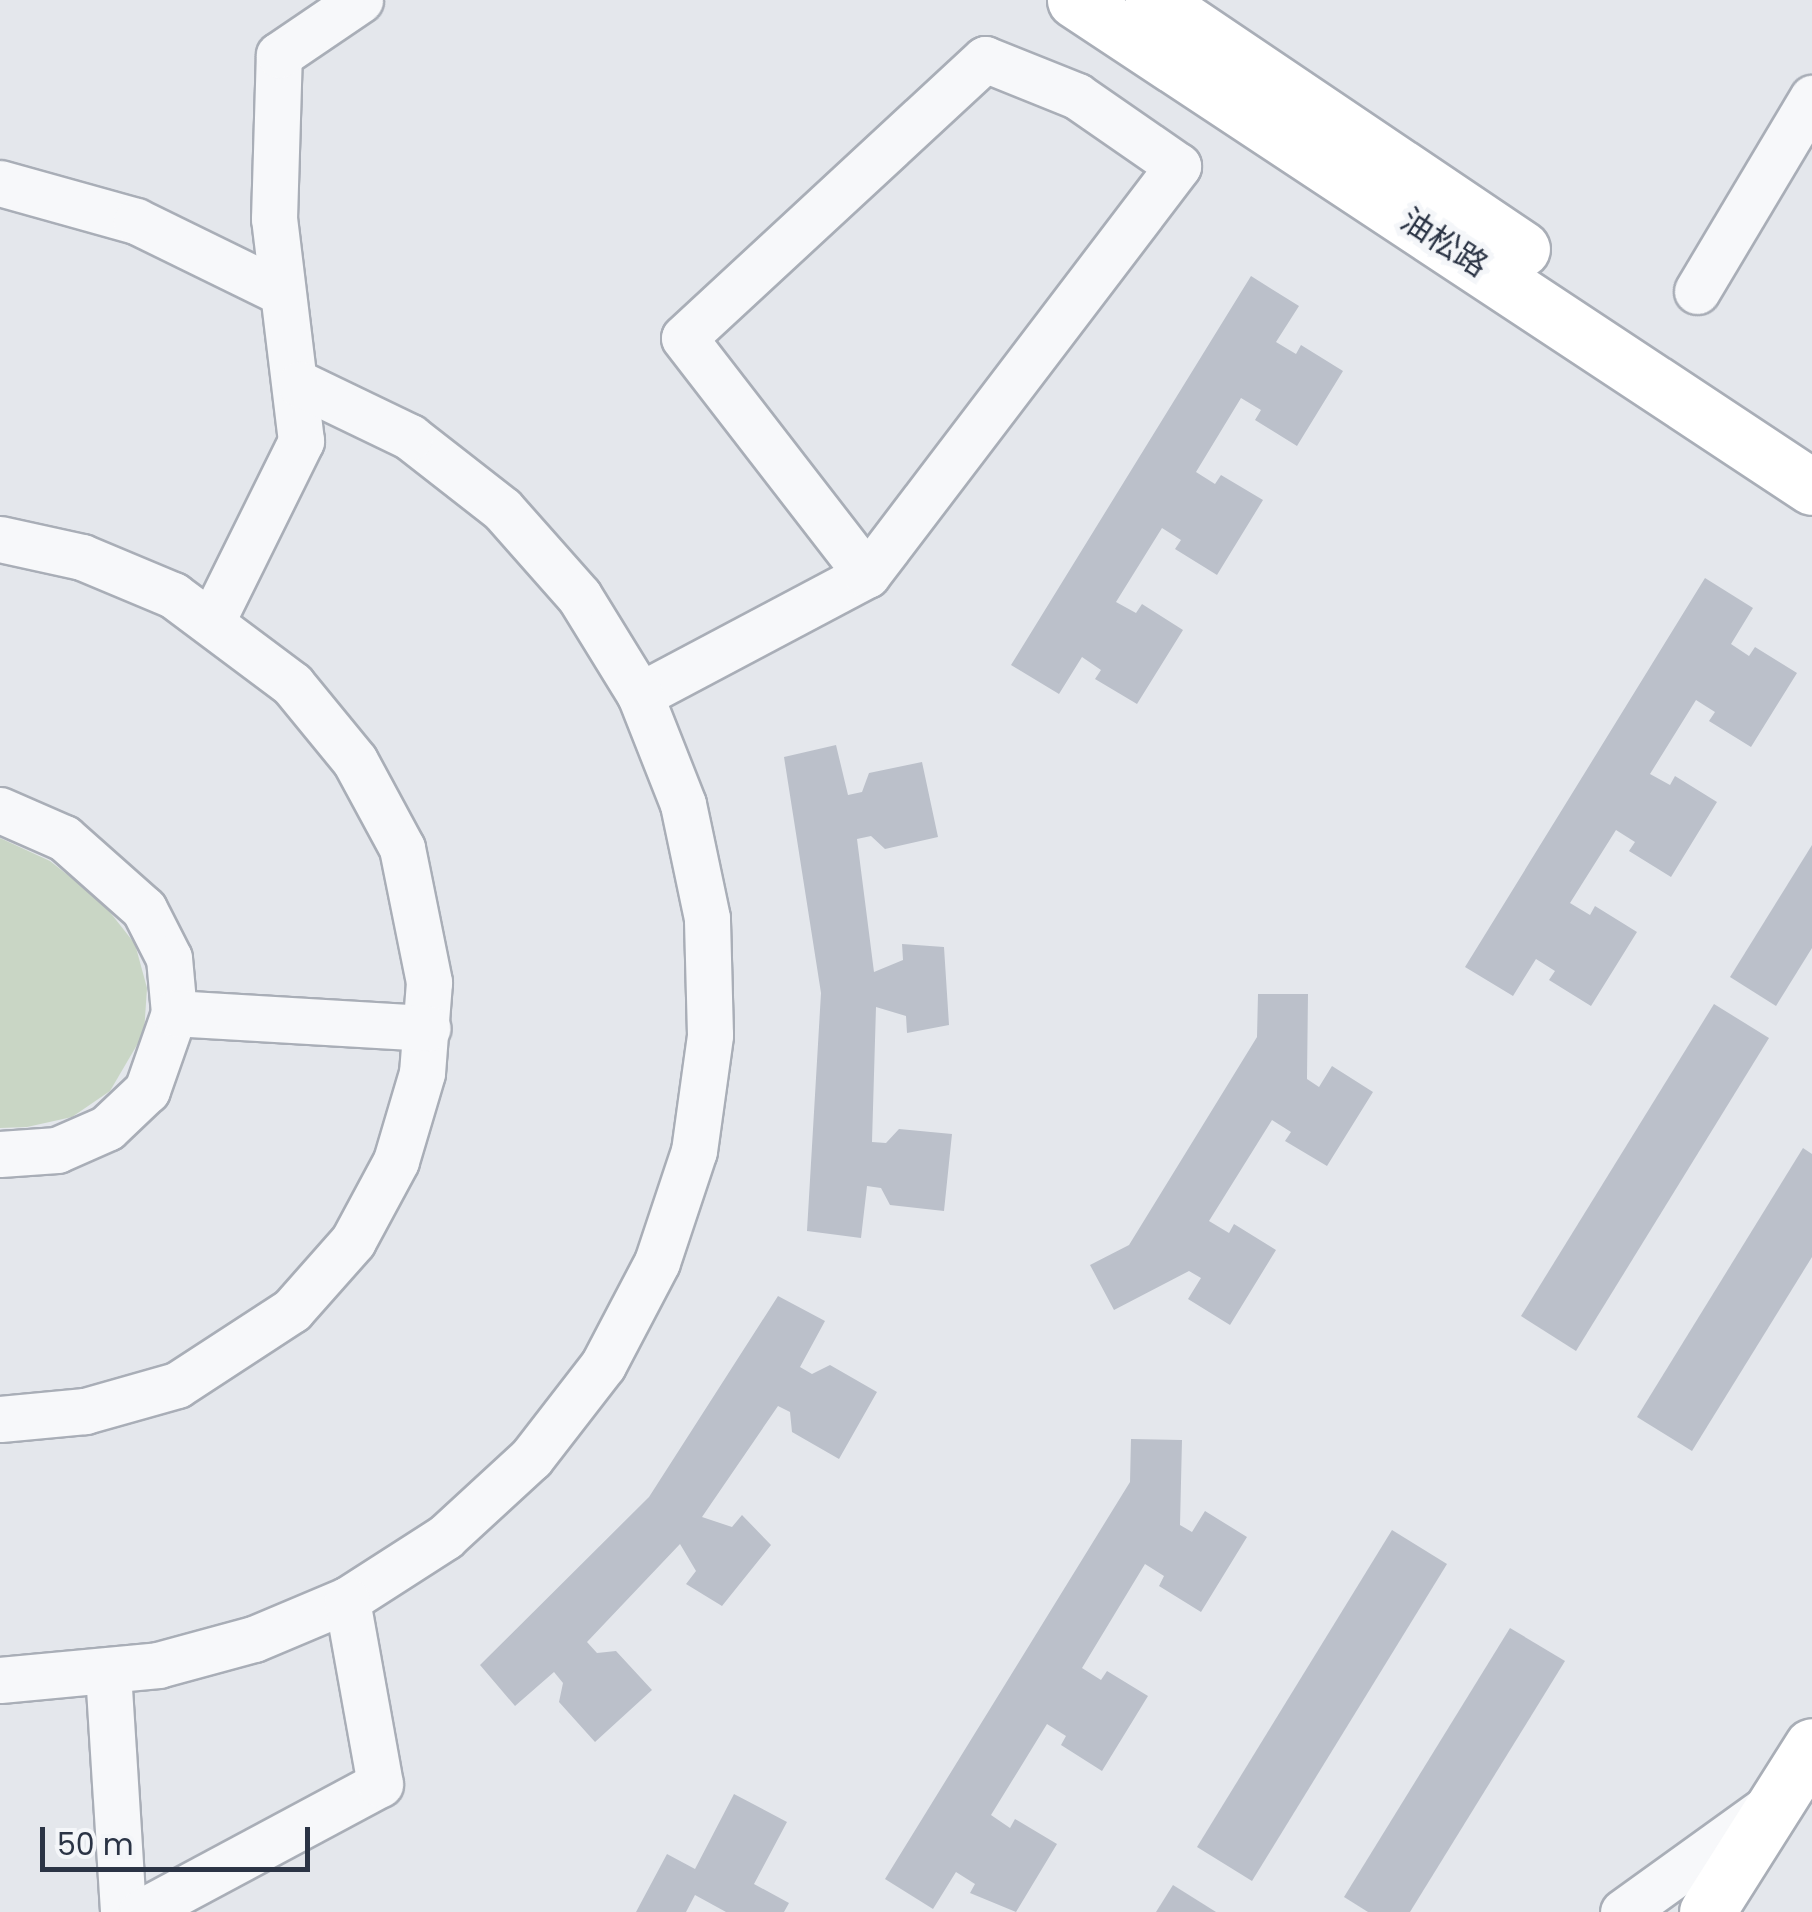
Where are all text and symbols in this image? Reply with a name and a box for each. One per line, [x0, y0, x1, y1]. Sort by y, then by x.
street label: 油松路 [1393, 201, 1495, 285]
scale bar [45, 1807, 315, 1869]
text: 50 m [57, 1823, 134, 1866]

